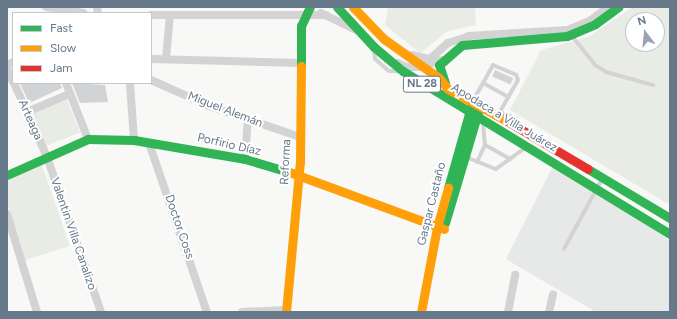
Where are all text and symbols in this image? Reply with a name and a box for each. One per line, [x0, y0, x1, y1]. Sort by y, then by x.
legend [12, 12, 152, 84]
north arrow [625, 12, 665, 52]
text: N [636, 14, 648, 28]
text: Fast [50, 21, 73, 35]
text: Slow [50, 41, 76, 55]
text: Jam [50, 61, 73, 75]
road number: NL 28 [402, 75, 442, 93]
street label: Apodaca a Villa Juárez [448, 81, 560, 155]
street label: Miguel Alemán [185, 89, 265, 131]
street label: Arteaga [15, 98, 45, 142]
street label: Porfirio Díaz [196, 131, 262, 159]
street label: Reforma [278, 139, 294, 185]
street label: Gaspar Castaño [415, 161, 449, 247]
street label: Valentin Villa Canalizo [47, 176, 99, 292]
street label: Doctor Coss [161, 193, 197, 261]

